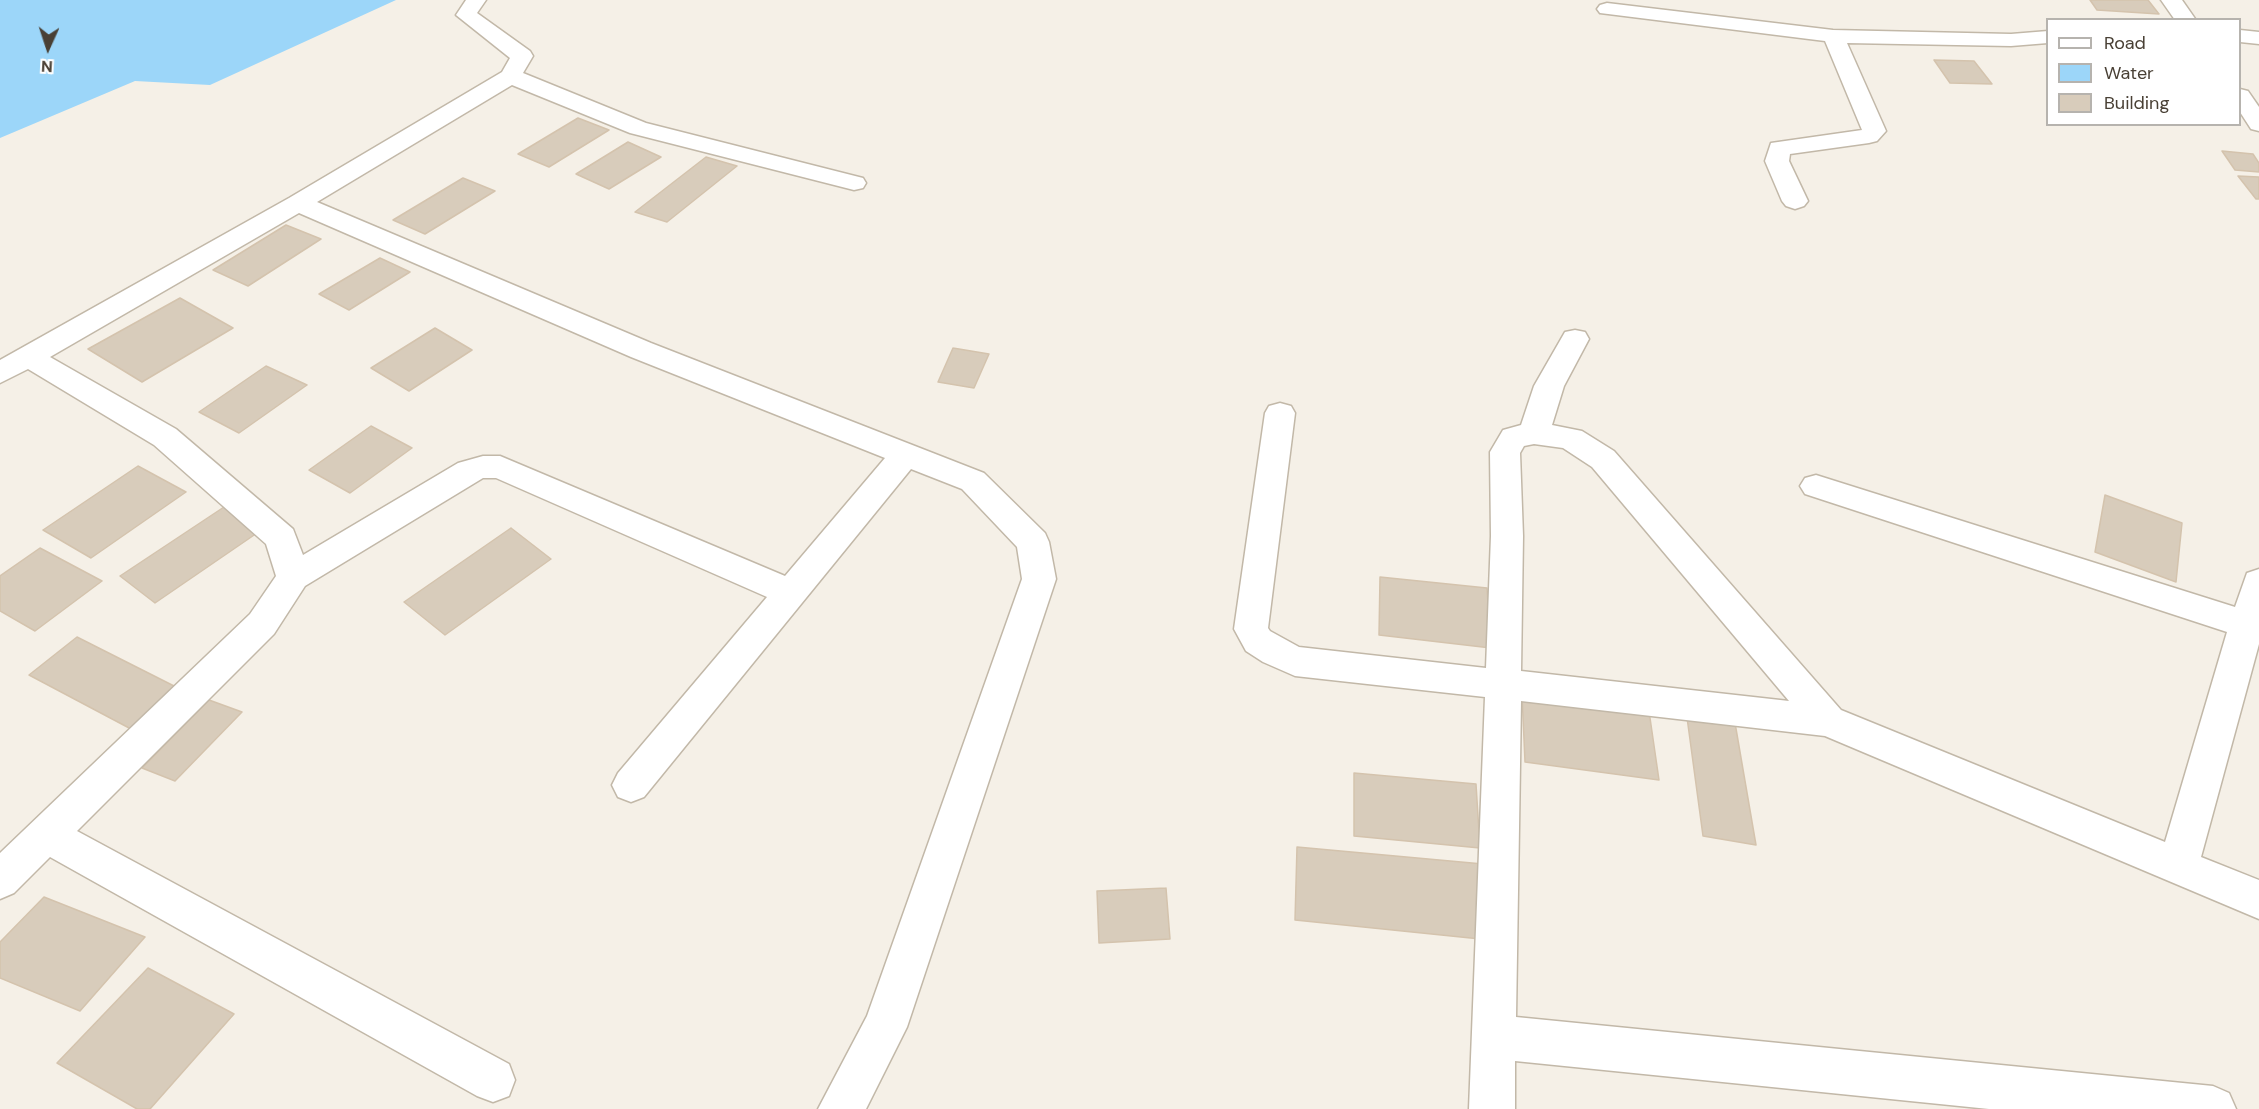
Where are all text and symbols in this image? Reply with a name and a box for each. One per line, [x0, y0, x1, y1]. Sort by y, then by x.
north arrow [18, 18, 78, 78]
legend [2046, 18, 2241, 126]
text: Road [2104, 31, 2146, 55]
text: N [41, 56, 53, 77]
text: Water [2104, 61, 2154, 85]
text: Building [2104, 91, 2169, 115]

